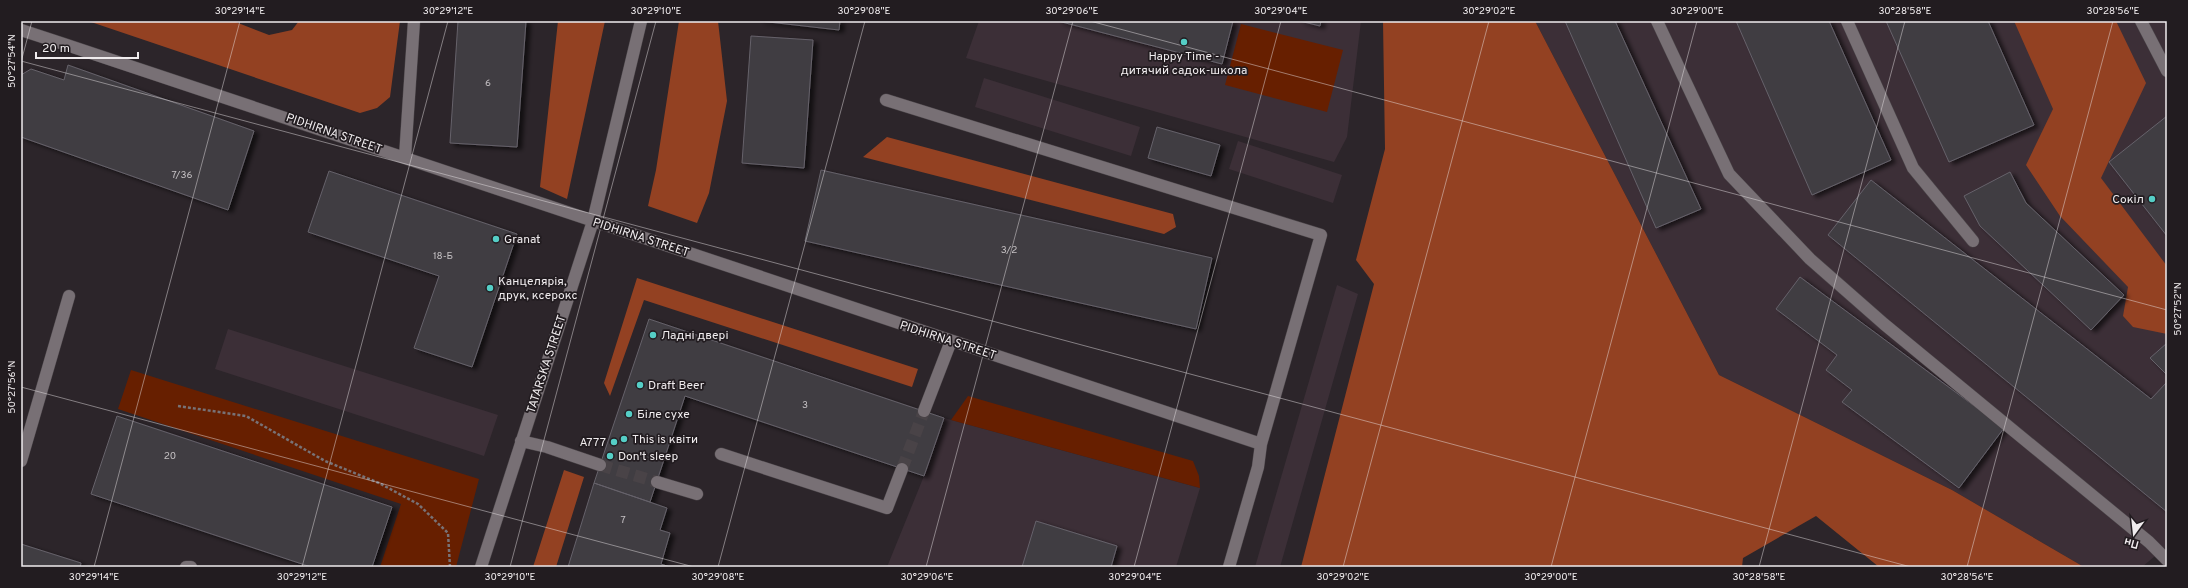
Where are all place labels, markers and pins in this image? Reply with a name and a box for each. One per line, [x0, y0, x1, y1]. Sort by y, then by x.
marker: Happy Time - дитячий садок-школа [1179, 37, 1189, 47]
place label: Happy Time - дитячий садок-школа [1121, 49, 1247, 79]
place label: Сокіл [2112, 192, 2144, 208]
marker: Сокіл [2147, 194, 2157, 204]
place label: Granat [504, 232, 541, 248]
marker: Granat [491, 234, 501, 244]
place label: Канцелярія, друк, ксерокс [498, 274, 578, 304]
marker: Канцелярія, друк, ксерокс [485, 283, 495, 293]
place label: Ладні двері [661, 328, 728, 344]
marker: Ладні двері [648, 330, 658, 340]
place label: Draft Beer [648, 378, 705, 394]
marker: Draft Beer [635, 380, 645, 390]
place label: Біле сухе [637, 407, 690, 423]
marker: Біле сухе [624, 409, 634, 419]
place label: This is квіти [632, 432, 698, 448]
marker: This is квіти [619, 434, 629, 444]
place label: A777 [580, 435, 606, 451]
marker: A777 [609, 437, 619, 447]
place label: Don't sleep [618, 449, 678, 465]
marker: Don't sleep [605, 451, 615, 461]

